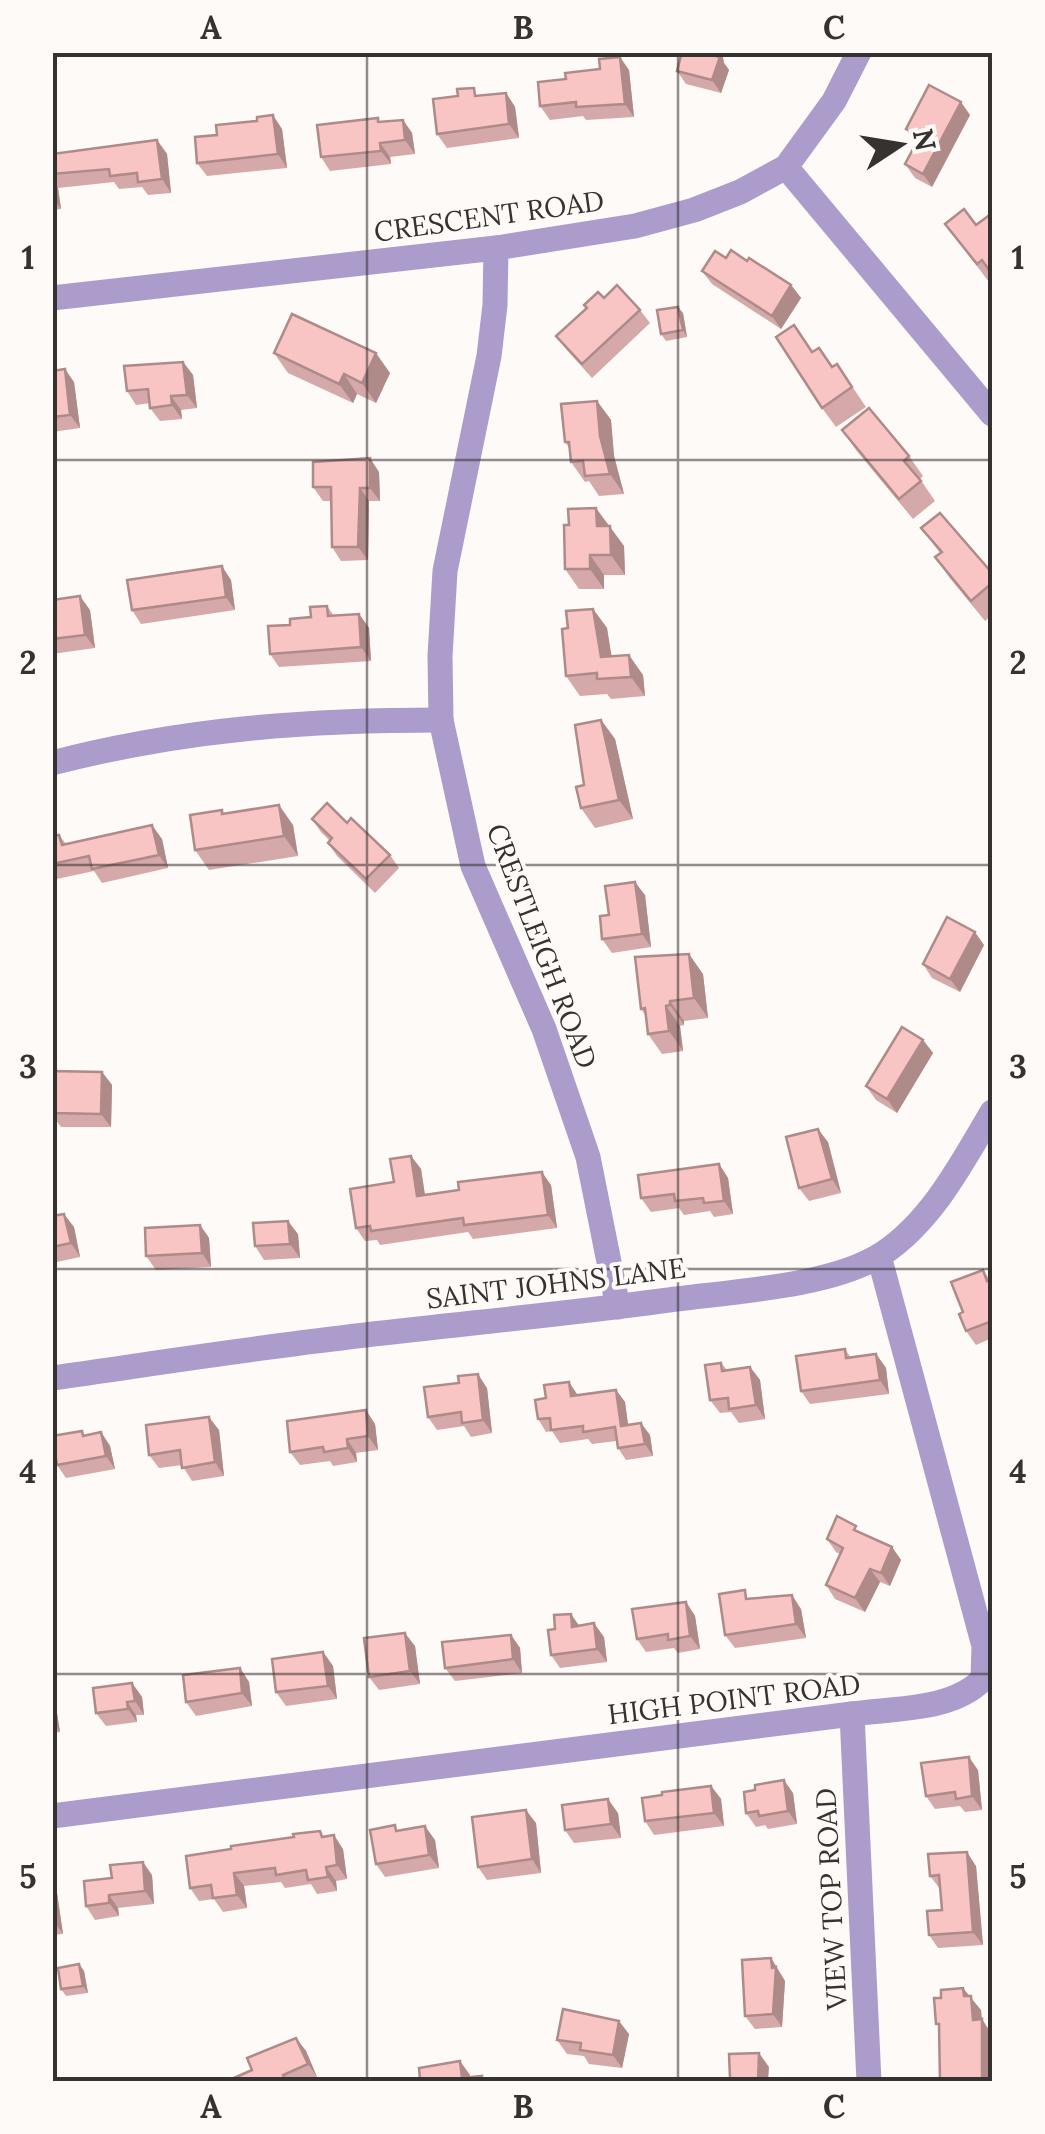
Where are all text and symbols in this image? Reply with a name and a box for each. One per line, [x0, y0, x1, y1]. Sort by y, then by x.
text: A [200, 7, 222, 48]
text: B [512, 7, 534, 48]
text: C [823, 7, 845, 48]
north arrow [850, 95, 950, 195]
text: N [905, 125, 944, 154]
street label: CRESCENT ROAD [372, 182, 606, 250]
text: 1 [22, 237, 35, 278]
text: 1 [1012, 237, 1025, 278]
text: 2 [19, 642, 37, 683]
text: 2 [1009, 642, 1027, 683]
street label: CRESTLEIGH ROAD [479, 818, 605, 1074]
text: 3 [19, 1046, 37, 1087]
text: 3 [1009, 1046, 1027, 1087]
street label: SAINT JOHNS LANE [424, 1249, 688, 1317]
text: 4 [19, 1451, 37, 1492]
text: 4 [1009, 1451, 1027, 1492]
street label: HIGH POINT ROAD [606, 1666, 862, 1732]
street label: VIEW TOP ROAD [807, 1787, 855, 2012]
text: 5 [19, 1856, 37, 1897]
text: 5 [1009, 1856, 1027, 1897]
text: A [200, 2086, 222, 2127]
text: B [512, 2086, 534, 2127]
text: C [823, 2086, 845, 2127]

